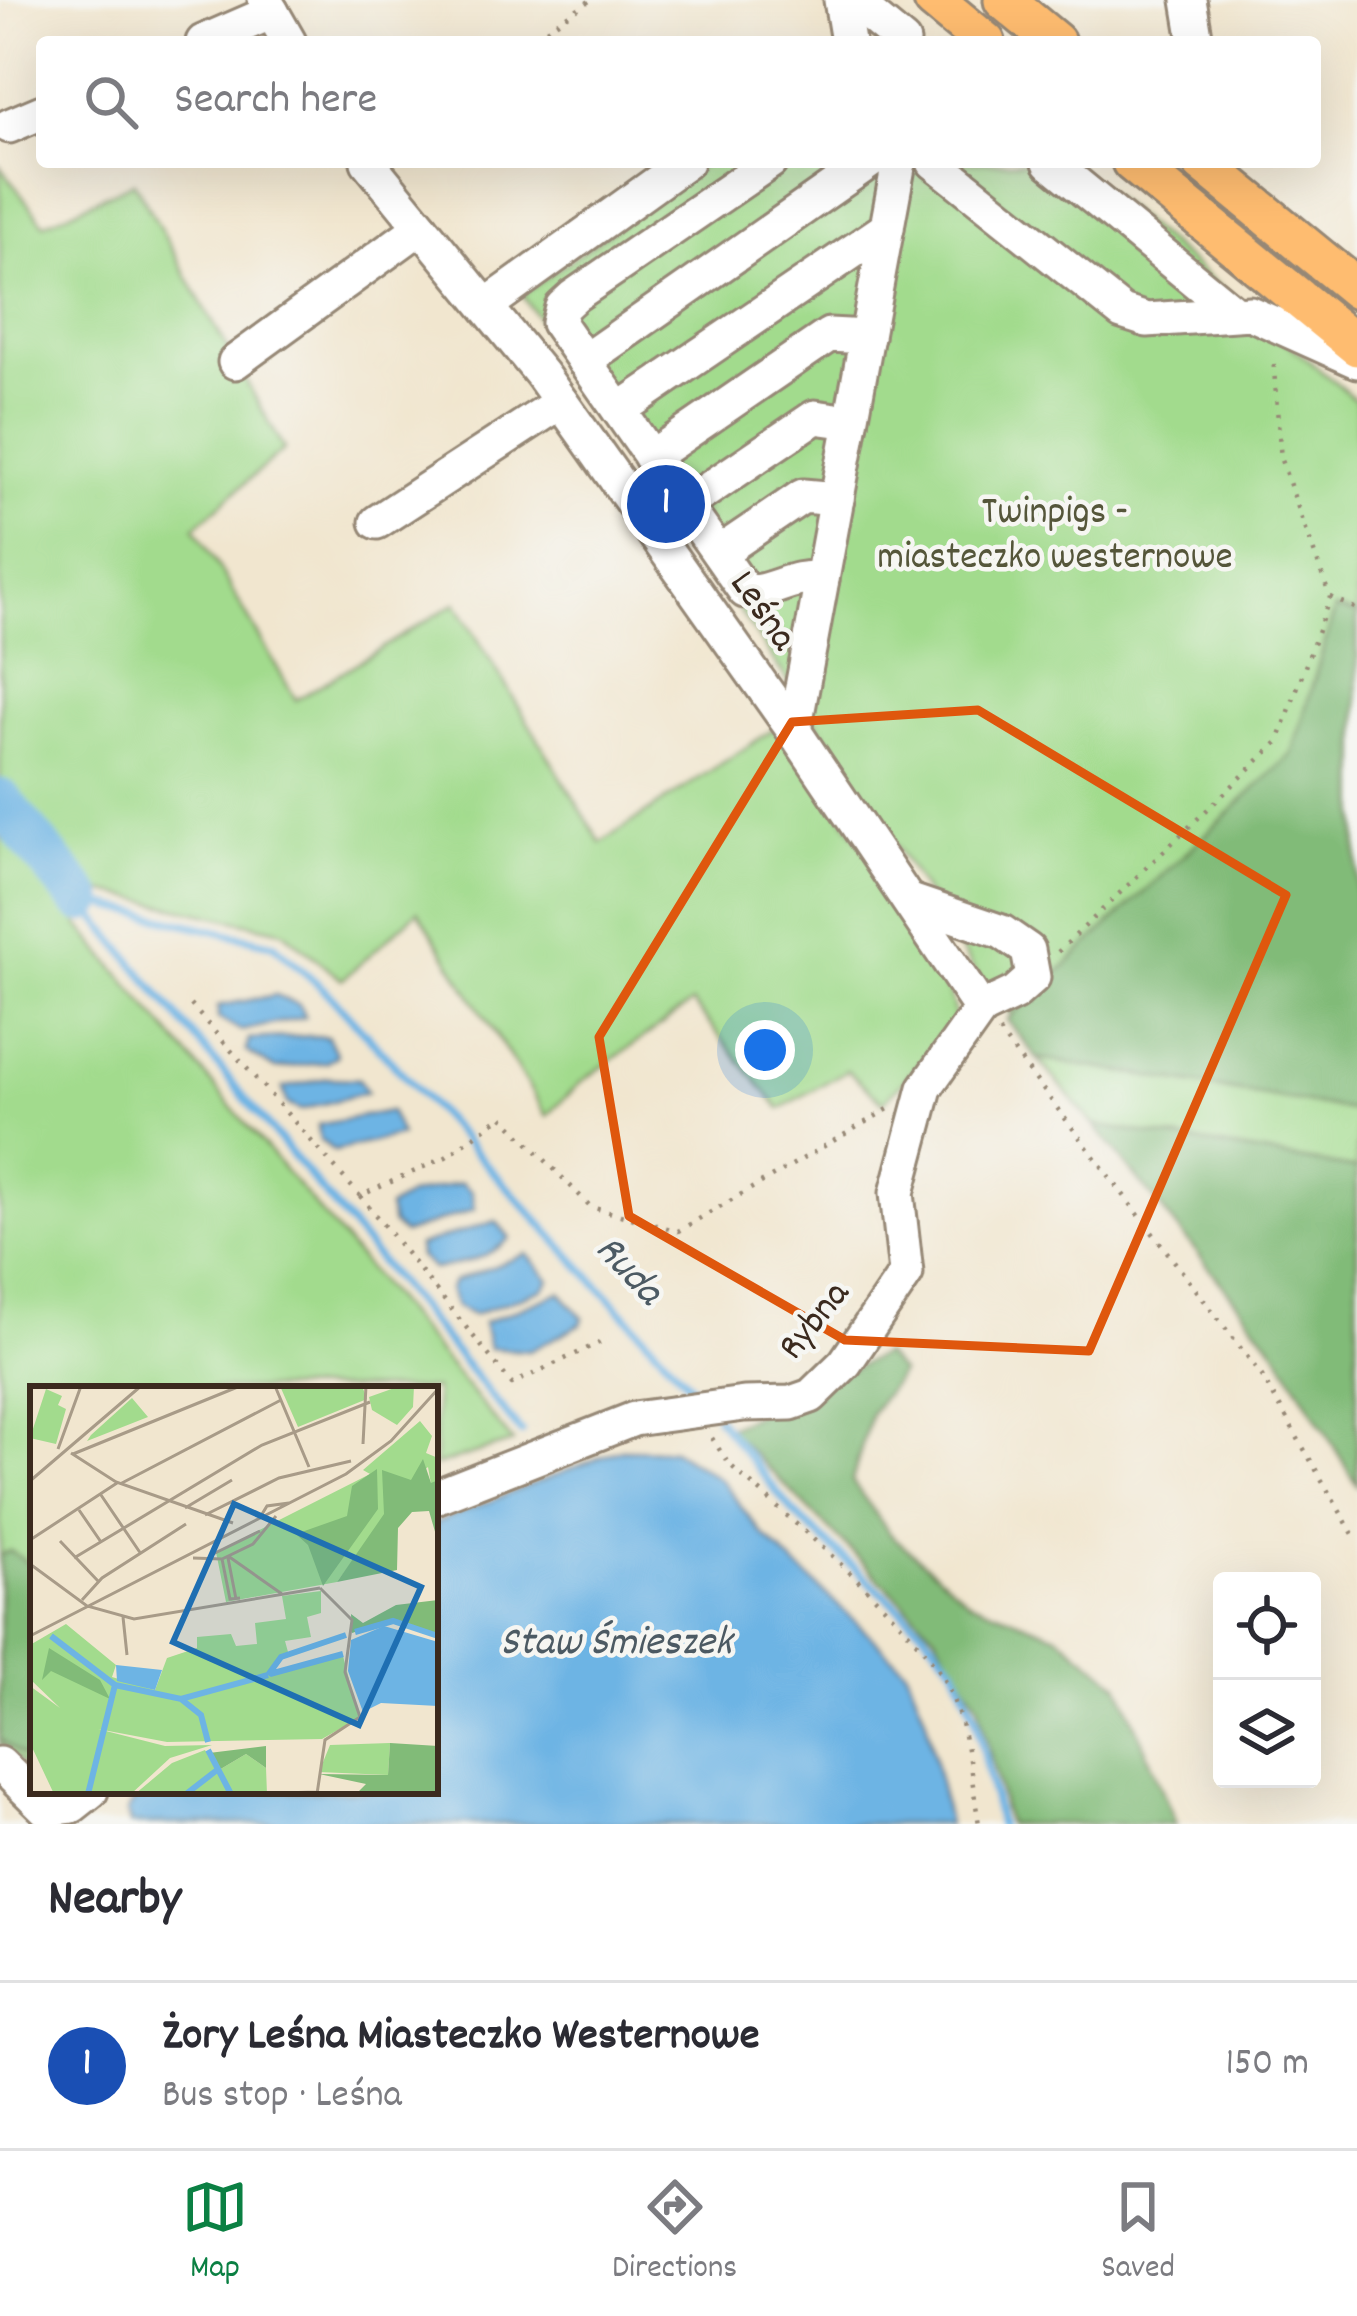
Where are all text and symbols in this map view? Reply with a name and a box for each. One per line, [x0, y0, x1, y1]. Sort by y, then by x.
search box [36, 36, 1321, 168]
icon: search [78, 69, 144, 135]
text: Search here [174, 70, 377, 134]
pin: 1 [627, 459, 705, 549]
park label: Twinpigs - miasteczko westernowe [877, 487, 1233, 587]
street label: Leśna [714, 561, 809, 664]
your location [735, 1020, 795, 1080]
water label: Ruda [578, 1223, 677, 1323]
street label: Rybna [767, 1270, 866, 1373]
inset map [30, 1386, 438, 1794]
map controls [1213, 1572, 1321, 1788]
button: locate [1213, 1572, 1321, 1680]
water label: Staw Śmieszek [500, 1615, 736, 1675]
button: layers [1213, 1680, 1321, 1788]
text: Nearby [48, 1866, 181, 1938]
text: Żory Leśna Miasteczko Westernowe [162, 2006, 760, 2070]
text: 1 [83, 2038, 91, 2093]
text: 150 m [1225, 2038, 1309, 2093]
text: Bus stop · Leśna [162, 2070, 402, 2125]
tab: Map [182, 2174, 248, 2293]
tab: Directions [612, 2174, 737, 2293]
tab: Saved [1101, 2174, 1175, 2293]

